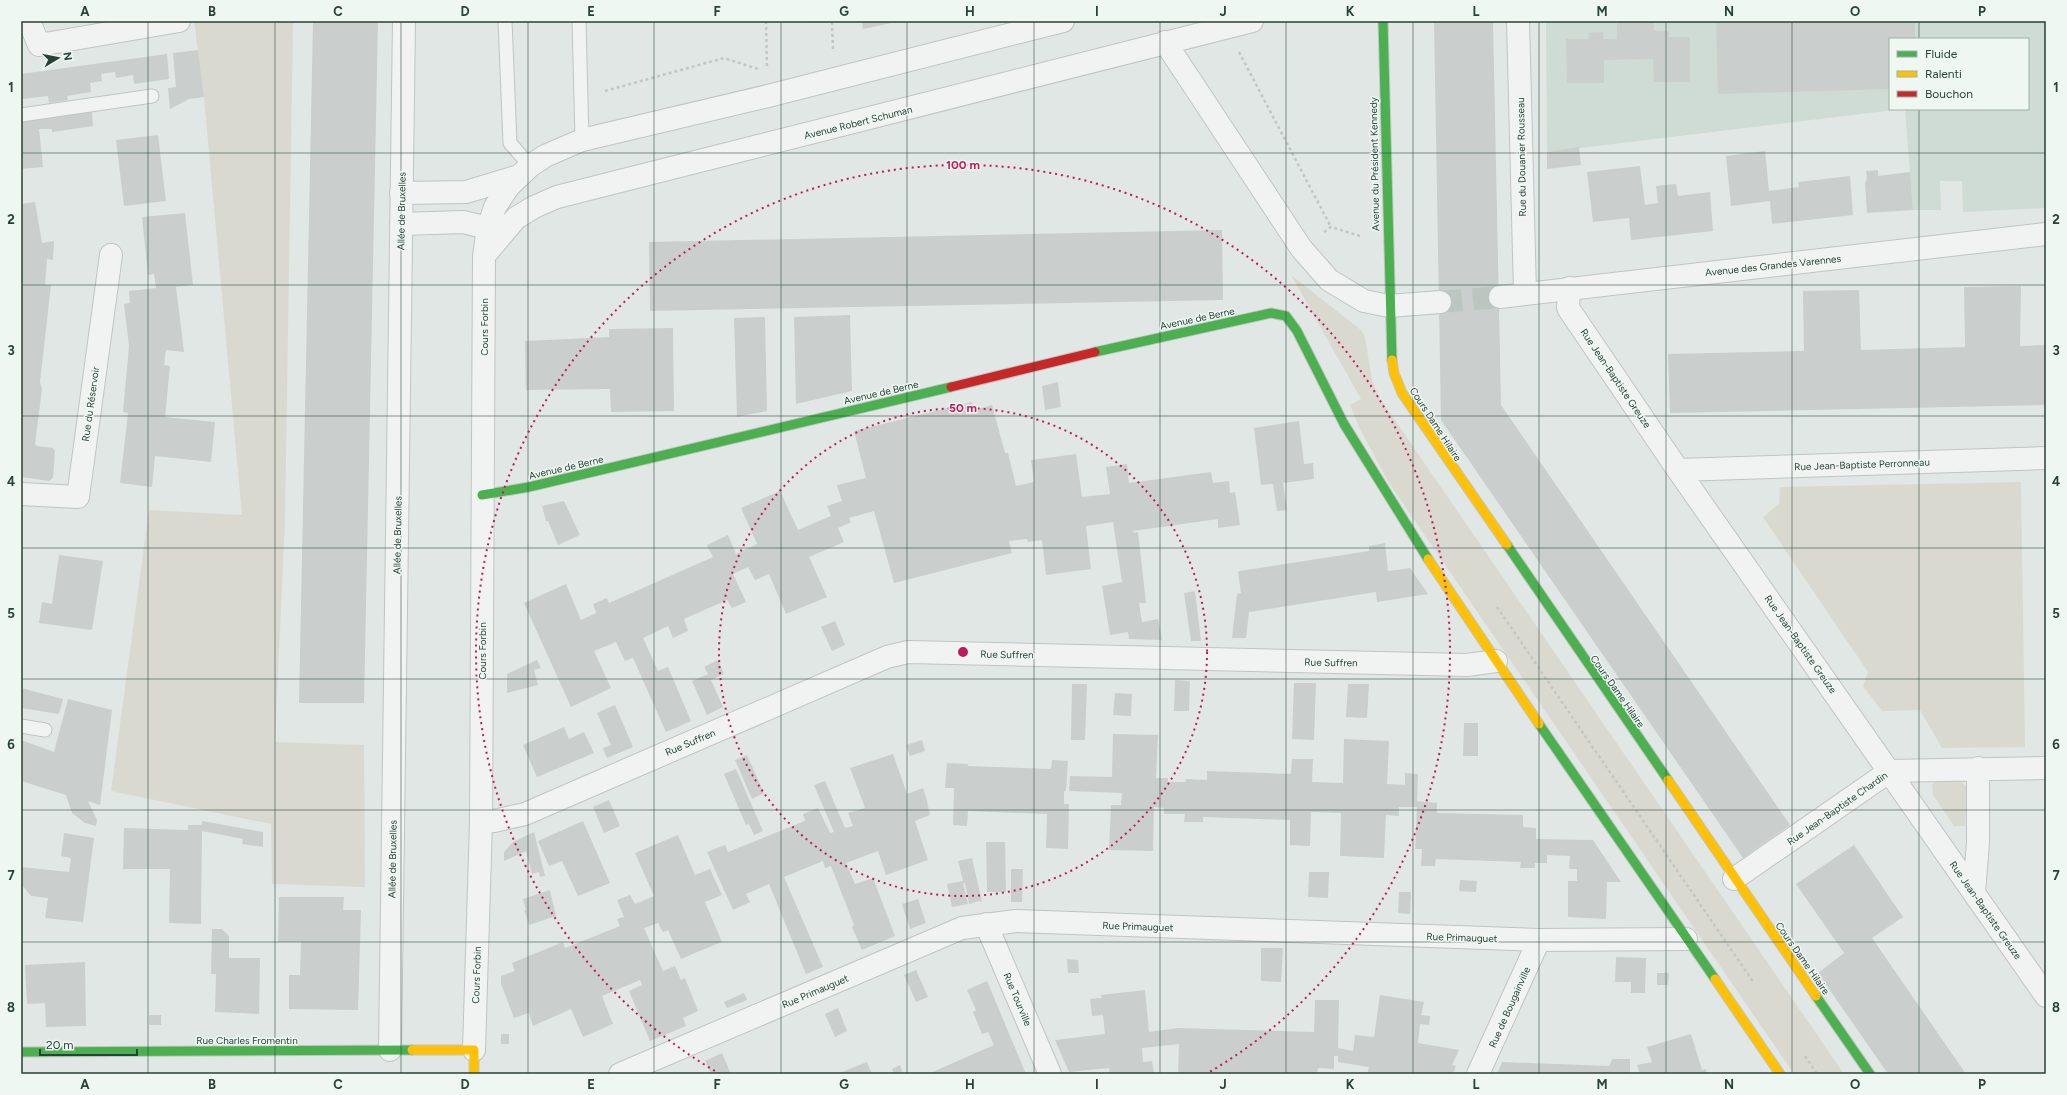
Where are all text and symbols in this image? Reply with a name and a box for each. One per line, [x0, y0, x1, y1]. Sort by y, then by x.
text: A [80, 4, 90, 19]
text: B [208, 4, 216, 19]
text: C [333, 4, 343, 19]
text: D [460, 4, 470, 19]
text: E [587, 4, 595, 19]
text: F [713, 4, 721, 19]
text: G [839, 4, 849, 19]
text: H [965, 4, 975, 19]
text: I [1095, 4, 1099, 19]
text: J [1219, 4, 1227, 19]
text: K [1346, 4, 1355, 19]
text: L [1473, 4, 1480, 19]
text: M [1596, 4, 1608, 19]
text: N [1724, 4, 1734, 19]
text: O [1850, 4, 1860, 19]
text: P [1978, 4, 1986, 19]
north arrow [38, 38, 78, 78]
legend [1889, 38, 2029, 110]
text: Fluide [1925, 47, 1958, 61]
text: N [60, 51, 74, 62]
text: Ralenti [1925, 67, 1962, 81]
text: 1 [8, 80, 14, 95]
text: 1 [2053, 80, 2059, 95]
text: Bouchon [1925, 87, 1973, 101]
street label: Avenue du Président Kennedy [1367, 96, 1382, 231]
street label: Rue du Douanier Rousseau [1514, 97, 1529, 217]
street label: Avenue Robert Schuman [803, 103, 914, 142]
text: 100 m [946, 158, 980, 172]
street label: Allée de Bruxelles [394, 172, 409, 250]
text: 2 [7, 212, 15, 227]
text: 2 [2052, 212, 2060, 227]
street label: Avenue des Grandes Varennes [1704, 252, 1842, 279]
street label: Cours Forbin [478, 298, 491, 356]
street label: Avenue de Berne [1159, 304, 1236, 333]
street label: Rue Jean-Baptiste Greuze [1577, 326, 1654, 431]
text: 3 [7, 343, 15, 358]
text: 3 [2052, 343, 2060, 358]
street label: Rue du Réservoir [79, 365, 102, 442]
street label: Avenue de Berne [843, 377, 920, 407]
street label: Cours Dame Hilaire [1407, 385, 1465, 464]
text: 50 m [949, 401, 977, 415]
street label: Avenue de Berne [528, 452, 605, 482]
street label: Rue Jean-Baptiste Perronneau [1794, 456, 1930, 473]
text: 4 [7, 474, 15, 489]
text: 4 [2052, 474, 2060, 489]
street label: Allée de Bruxelles [390, 496, 405, 574]
street label: Rue Jean-Baptiste Greuze [1762, 593, 1840, 696]
text: 5 [7, 606, 15, 621]
text: 5 [2052, 606, 2060, 621]
street label: Cours Forbin [476, 622, 489, 680]
centre of rings [956, 645, 970, 659]
street label: Rue Suffren [980, 648, 1034, 661]
street label: Cours Dame Hilaire [1588, 652, 1648, 731]
street label: Rue Suffren [1304, 656, 1358, 669]
street label: Rue Suffren [663, 726, 718, 759]
text: 6 [7, 737, 15, 752]
text: 6 [2052, 737, 2060, 752]
street label: Rue Jean-Baptiste Chardin [1784, 768, 1890, 848]
street label: Allée de Bruxelles [385, 820, 400, 898]
street label: Rue Jean-Baptiste Greuze [1947, 859, 2025, 962]
text: 7 [7, 868, 15, 883]
text: 7 [2052, 868, 2060, 883]
street label: Rue Primauguet [1102, 919, 1174, 934]
street label: Cours Dame Hilaire [1773, 919, 1833, 998]
street label: Rue Primauguet [1426, 930, 1498, 945]
street label: Cours Forbin [469, 946, 484, 1004]
street label: Rue de Bougainville [1486, 964, 1533, 1050]
street label: Rue Tourville [1000, 971, 1035, 1028]
street label: Rue Primauguet [780, 972, 851, 1011]
text: 8 [7, 1000, 15, 1015]
text: 8 [2052, 1000, 2060, 1015]
scale bar [40, 1031, 137, 1057]
street label: Rue Charles Fromentin [196, 1034, 298, 1047]
text: 20 m [46, 1038, 74, 1052]
text: A [80, 1077, 90, 1092]
text: B [208, 1077, 216, 1092]
text: C [333, 1077, 343, 1092]
text: D [460, 1077, 470, 1092]
text: E [587, 1077, 595, 1092]
text: F [713, 1077, 721, 1092]
text: G [839, 1077, 849, 1092]
text: H [965, 1077, 975, 1092]
text: I [1095, 1077, 1099, 1092]
text: J [1219, 1077, 1227, 1092]
text: K [1346, 1077, 1355, 1092]
text: L [1473, 1077, 1480, 1092]
text: M [1596, 1077, 1608, 1092]
text: N [1724, 1077, 1734, 1092]
text: O [1850, 1077, 1860, 1092]
text: P [1978, 1077, 1986, 1092]

